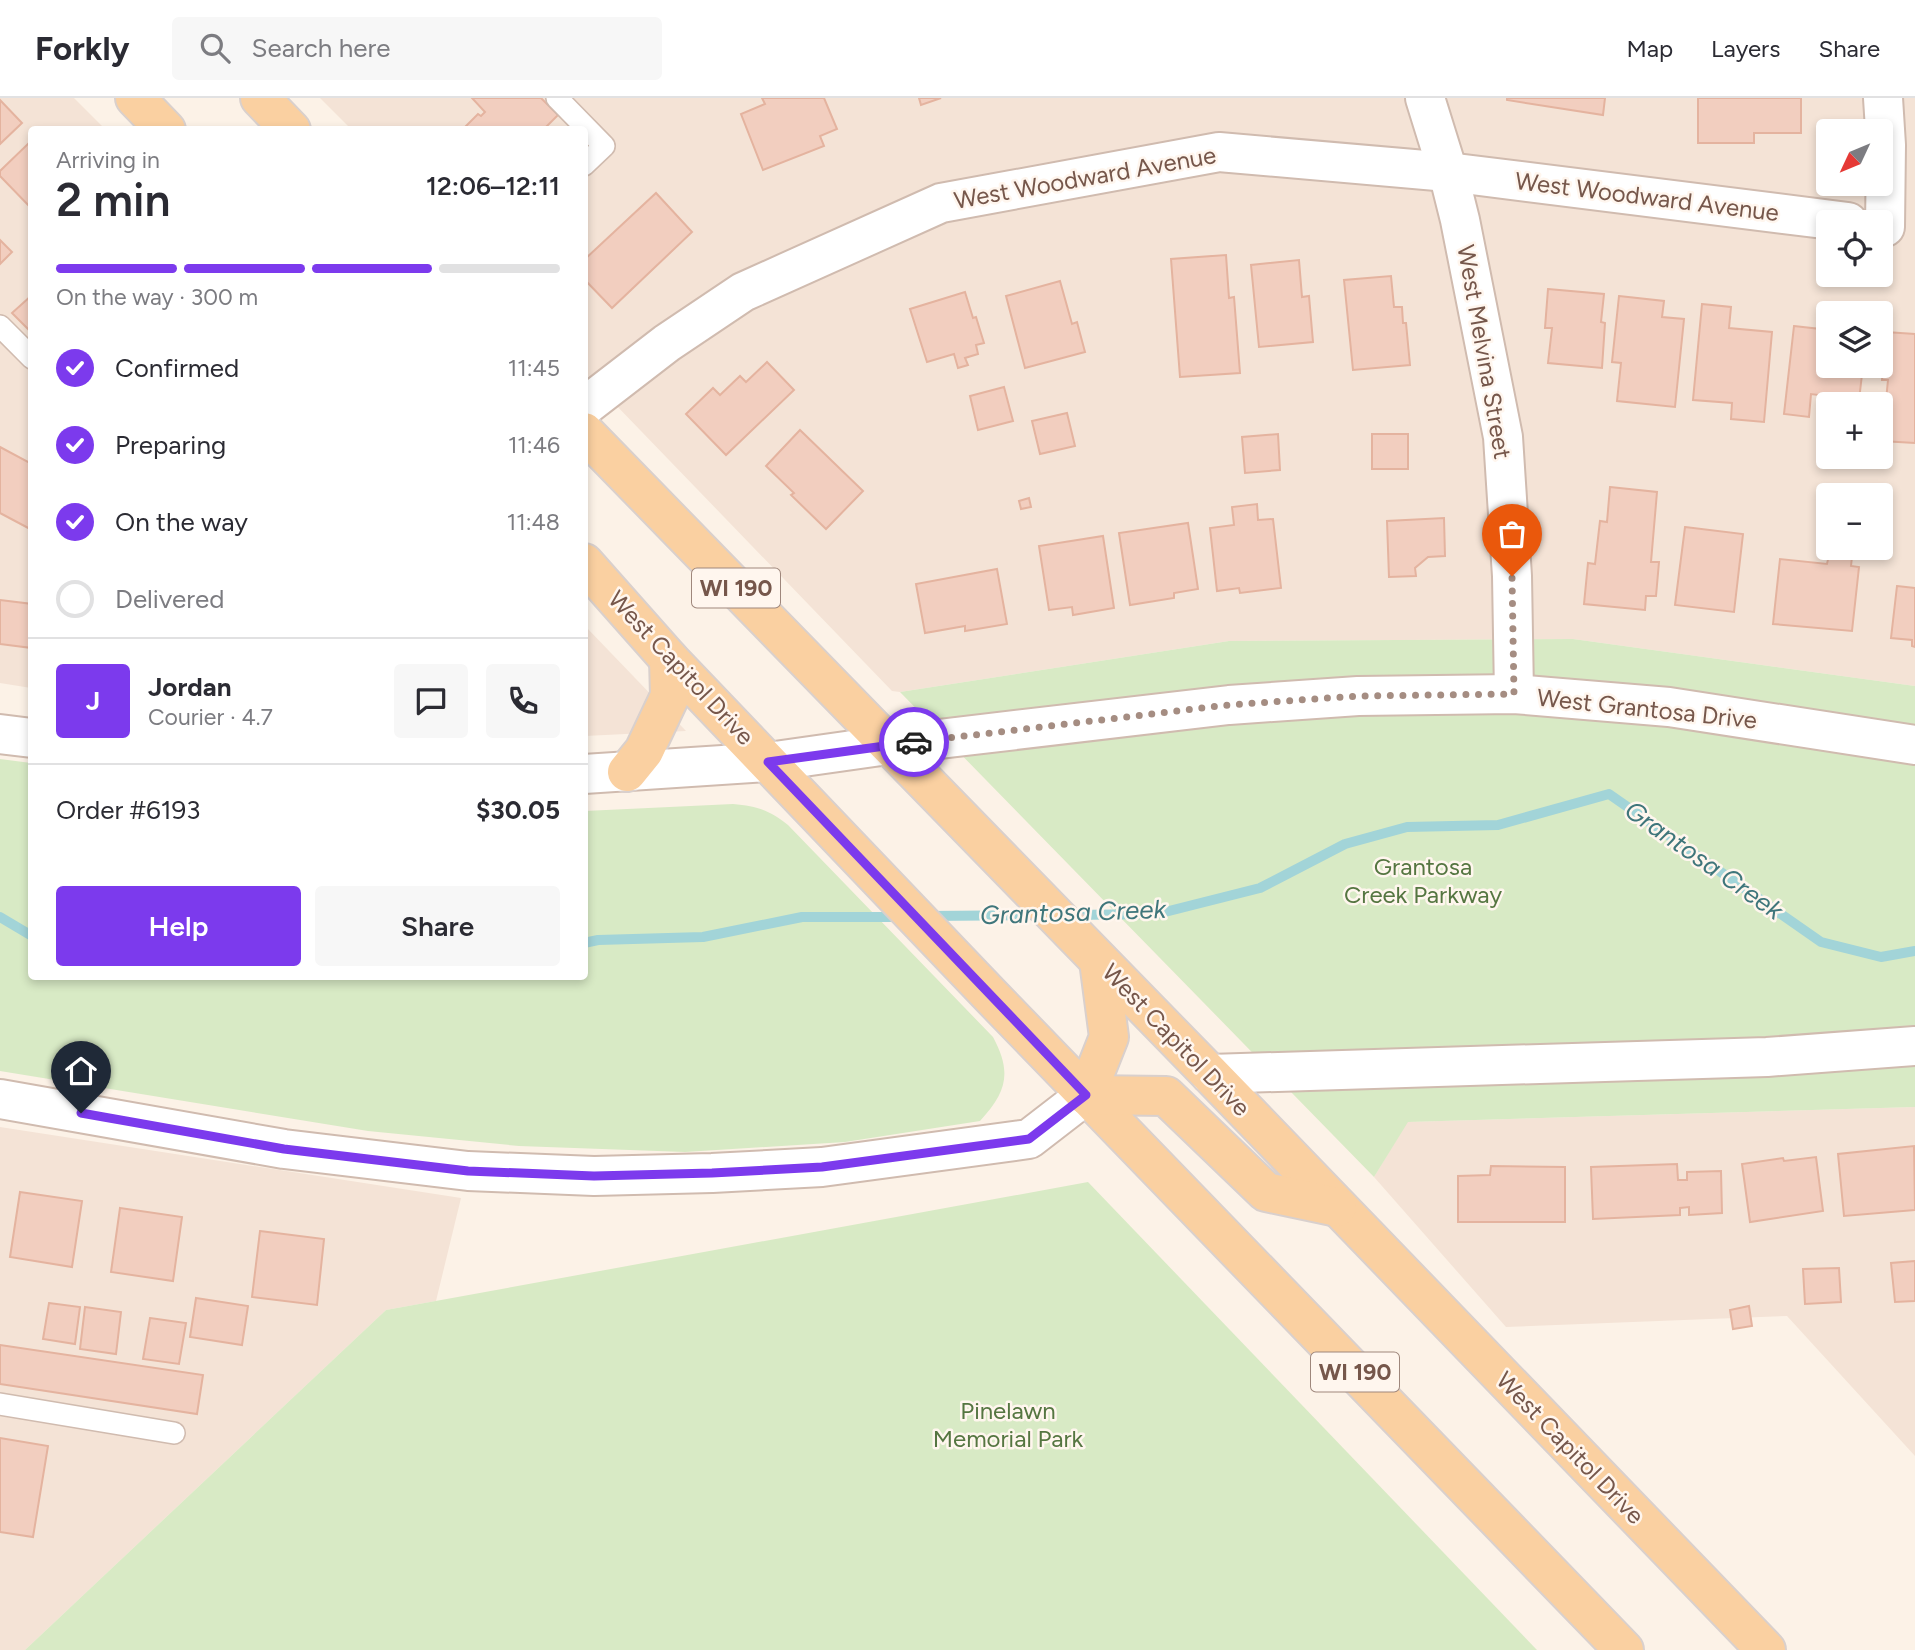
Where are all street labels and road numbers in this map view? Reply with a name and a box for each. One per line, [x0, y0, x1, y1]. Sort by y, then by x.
street label: West Woodward Avenue [952, 140, 1218, 215]
street label: West Woodward Avenue [1514, 166, 1781, 227]
street label: West Melvina Street [1451, 243, 1518, 461]
road number: WI 190 [692, 568, 780, 608]
street label: West Capitol Drive [602, 585, 760, 751]
street label: West Grantosa Drive [1536, 683, 1759, 734]
street label: West Capitol Drive [1096, 958, 1256, 1122]
road number: WI 190 [1311, 1352, 1399, 1392]
street label: West Capitol Drive [1490, 1366, 1650, 1530]

